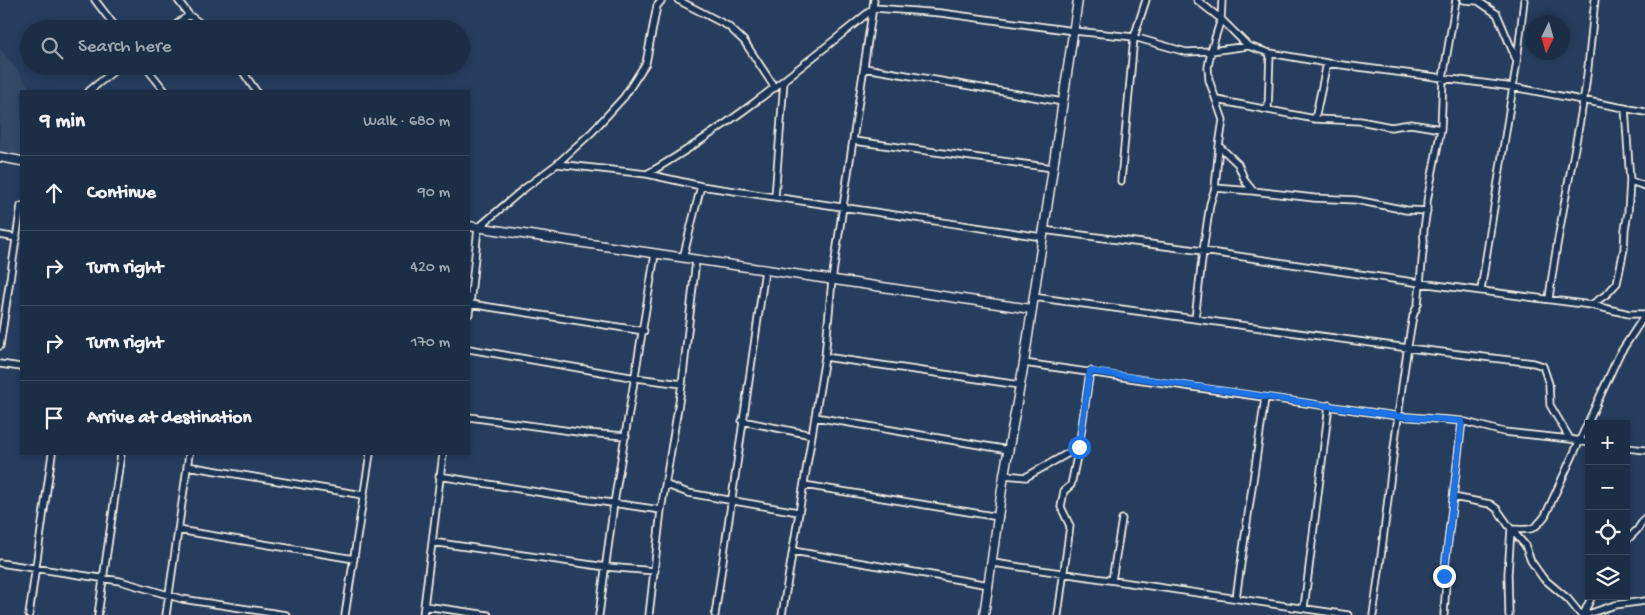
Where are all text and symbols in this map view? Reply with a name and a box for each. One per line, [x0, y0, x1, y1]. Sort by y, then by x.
north arrow [1525, 15, 1570, 60]
search box [20, 20, 470, 75]
icon: search [38, 34, 66, 62]
text: Search here [78, 36, 172, 59]
text: 9 min [40, 110, 85, 135]
text: Walk · 680 m [363, 113, 450, 132]
icon: ahead [40, 179, 68, 207]
text: Continue [87, 182, 156, 205]
text: 90 m [418, 184, 450, 203]
icon: right [40, 254, 68, 282]
text: Turn right [87, 257, 163, 280]
text: 420 m [410, 259, 450, 278]
icon: right [40, 329, 68, 357]
text: Turn right [87, 332, 163, 355]
text: 170 m [411, 334, 450, 353]
icon: arrive [40, 404, 68, 432]
text: Arrive at destination [87, 407, 251, 430]
map controls [1585, 420, 1630, 600]
button: + [1585, 420, 1630, 465]
route start [1068, 436, 1091, 459]
button: − [1585, 465, 1630, 510]
button: locate [1585, 510, 1630, 555]
button: layers [1585, 555, 1630, 600]
route end [1433, 565, 1456, 588]

